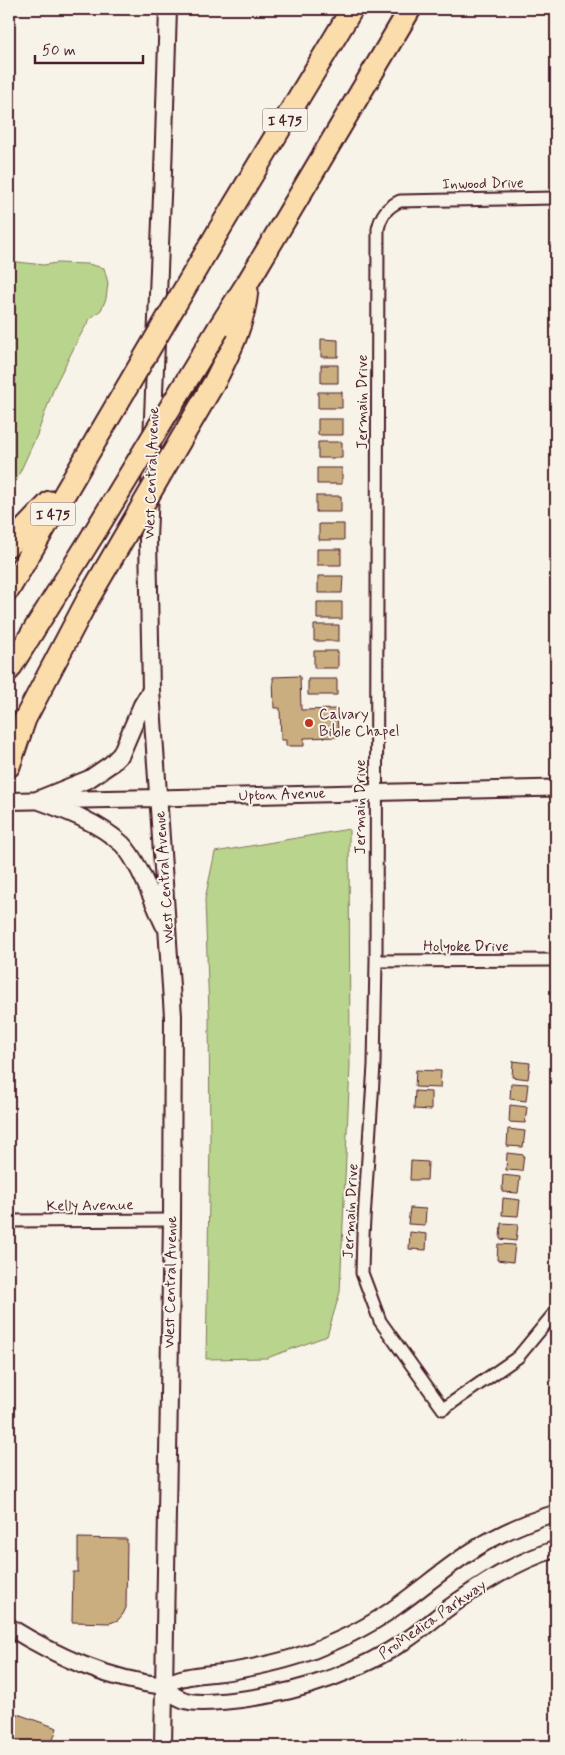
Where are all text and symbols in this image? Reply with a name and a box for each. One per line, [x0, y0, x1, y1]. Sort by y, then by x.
scale bar [35, 32, 142, 64]
text: 50 m [42, 41, 76, 61]
road number: I 475 [262, 108, 308, 132]
street label: Inwood Drive [442, 173, 524, 195]
street label: Jermain Drive [353, 354, 373, 450]
street label: West Central Avenue [140, 407, 164, 540]
road number: I 475 [30, 502, 76, 526]
place label: Calvary Bible Chapel [319, 705, 400, 742]
marker: Calvary Bible Chapel [303, 717, 315, 729]
street label: Jermain Drive [351, 759, 371, 855]
street label: Upton Avenue [238, 783, 326, 807]
street label: West Central Avenue [150, 810, 180, 944]
street label: Holyoke Drive [423, 937, 509, 957]
street label: Jermain Drive [339, 1163, 363, 1259]
street label: Kelly Avenue [46, 1195, 134, 1217]
street label: West Central Avenue [160, 1216, 182, 1348]
street label: ProMedica Parkway [375, 1575, 490, 1664]

